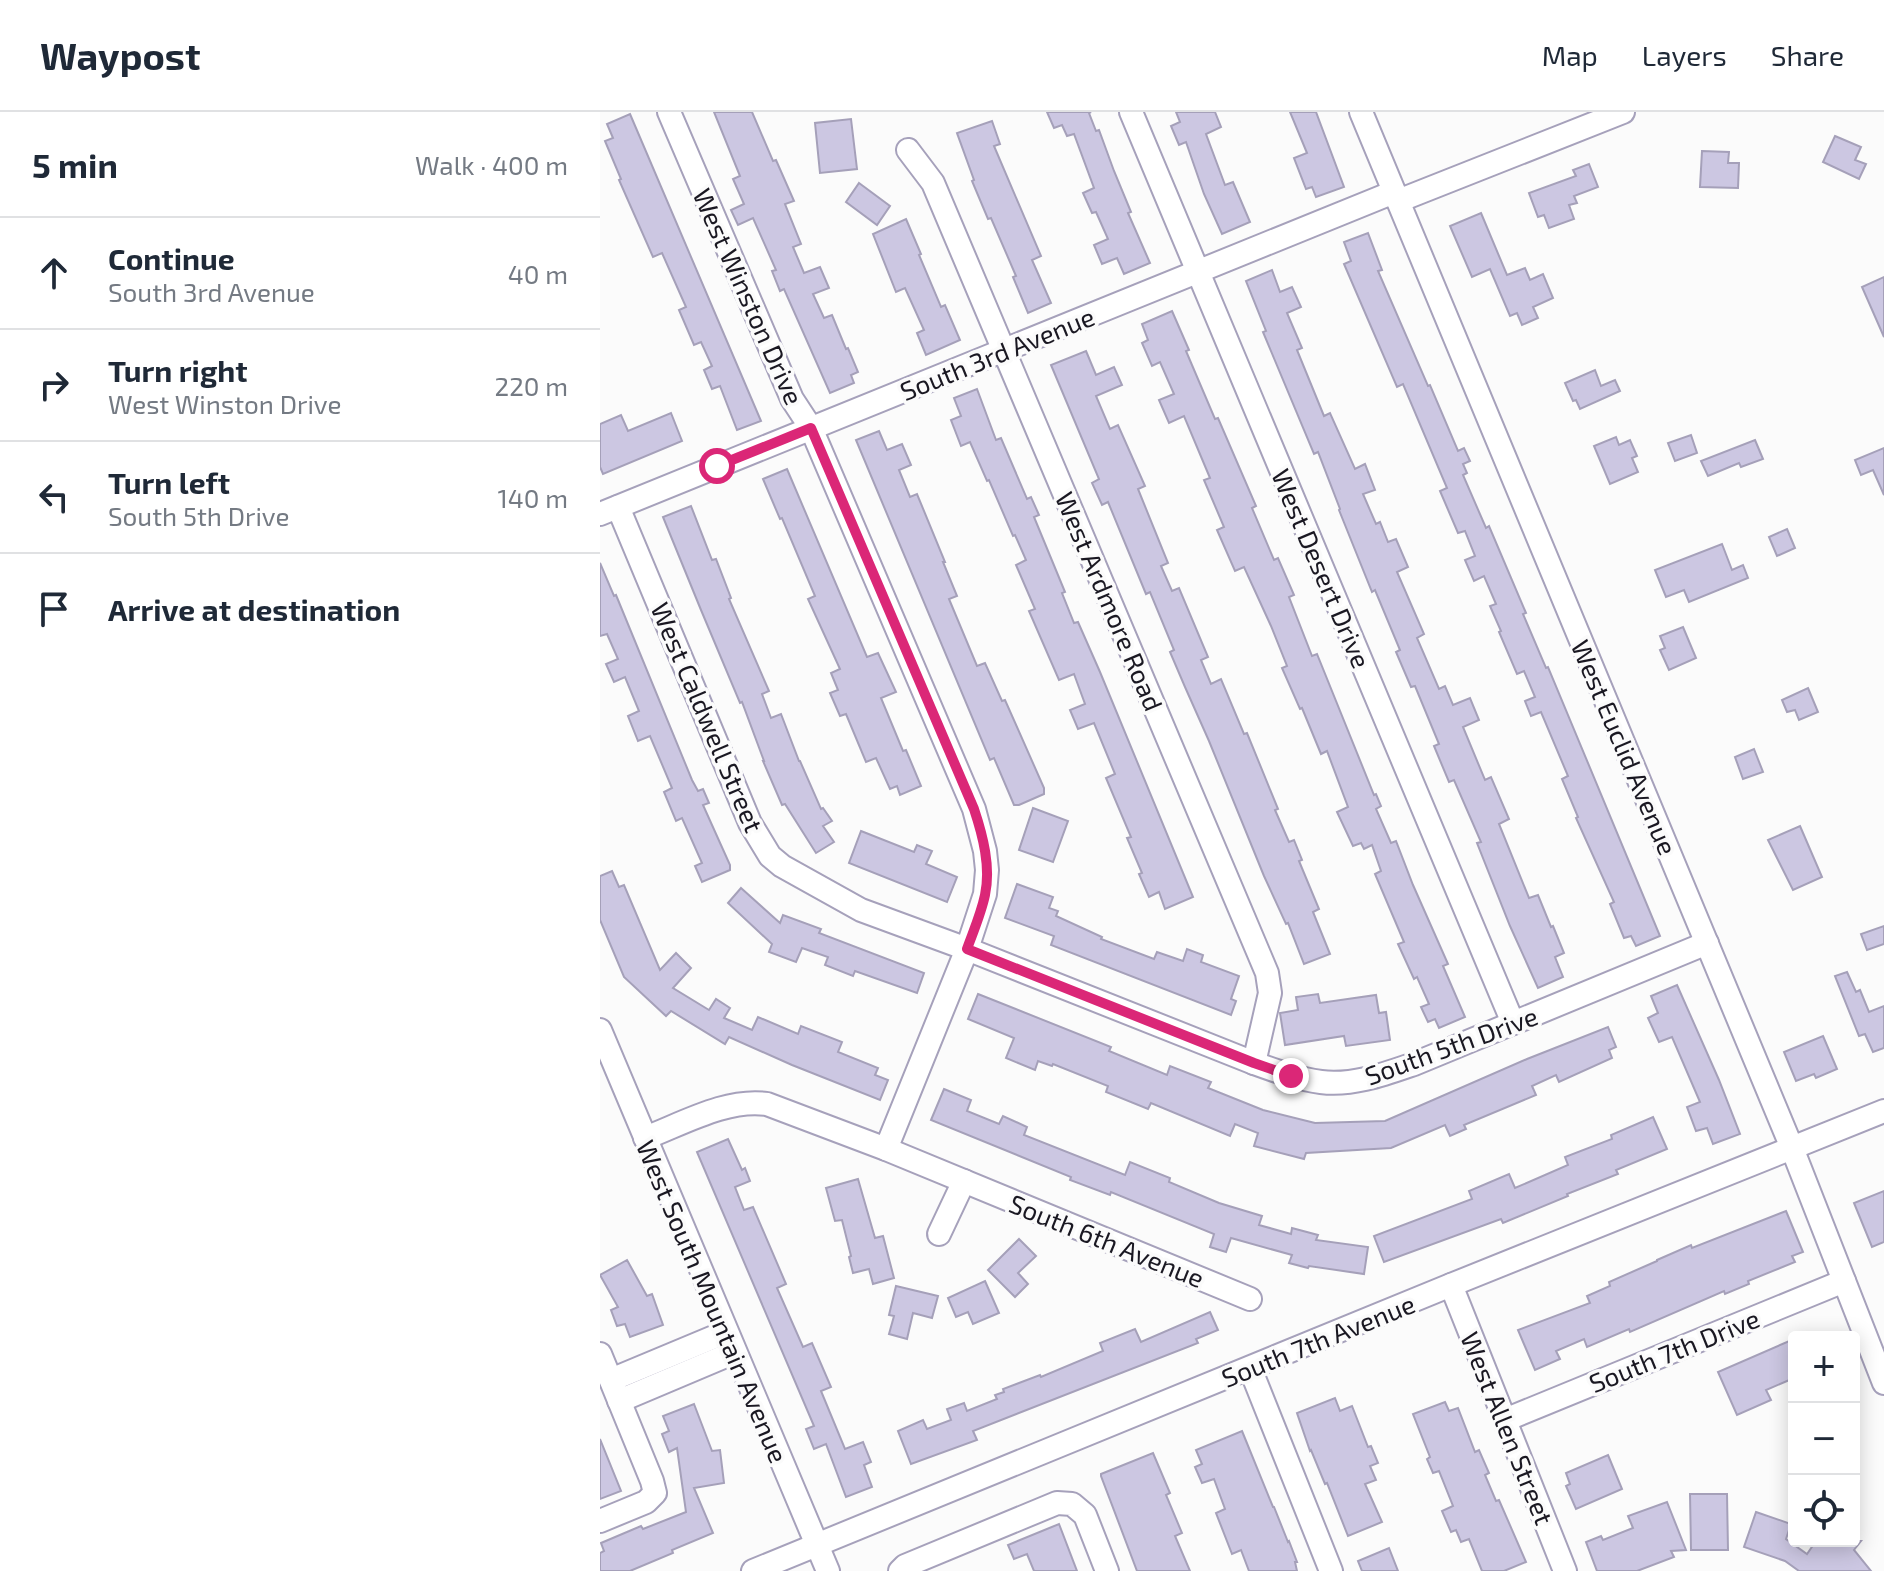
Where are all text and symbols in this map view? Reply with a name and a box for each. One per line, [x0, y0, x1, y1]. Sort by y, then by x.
text: Waypost [40, 32, 201, 78]
text: Map [1542, 38, 1598, 72]
text: Layers [1642, 38, 1727, 72]
text: Share [1771, 38, 1844, 72]
text: 5 min [32, 144, 118, 185]
text: Walk · 400 m [415, 149, 568, 180]
street label: West Winston Drive [687, 183, 811, 409]
text: Continue [108, 240, 235, 276]
icon: ahead [32, 251, 76, 295]
text: 40 m [508, 258, 568, 289]
text: South 3rd Avenue [108, 276, 315, 307]
street label: South 3rd Avenue [895, 300, 1099, 406]
text: Turn right [108, 352, 248, 388]
icon: right [32, 363, 76, 407]
text: 220 m [495, 370, 568, 401]
text: West Winston Drive [108, 388, 341, 419]
route start [699, 448, 735, 484]
text: Turn left [108, 464, 230, 500]
street label: West Desert Drive [1266, 464, 1378, 672]
icon: left [32, 475, 76, 519]
text: 140 m [497, 482, 568, 513]
street label: West Ardmore Road [1050, 487, 1170, 715]
text: South 5th Drive [108, 500, 289, 531]
icon: arrive [32, 587, 76, 631]
text: Arrive at destination [108, 591, 400, 627]
street label: West Caldwell Street [645, 597, 771, 837]
street label: West Euclid Avenue [1566, 635, 1684, 859]
street label: South 5th Drive [1360, 999, 1542, 1091]
route end [1273, 1058, 1309, 1094]
street label: West South Mountain Avenue [631, 1135, 795, 1467]
street label: South 6th Avenue [1005, 1187, 1209, 1293]
street label: South 7th Avenue [1217, 1287, 1419, 1393]
street label: South 7th Drive [1584, 1302, 1764, 1398]
street label: West Allen Street [1455, 1327, 1561, 1529]
map controls [1788, 1331, 1860, 1547]
button: + [1788, 1331, 1860, 1403]
button: − [1788, 1403, 1860, 1475]
button: locate [1788, 1475, 1860, 1547]

